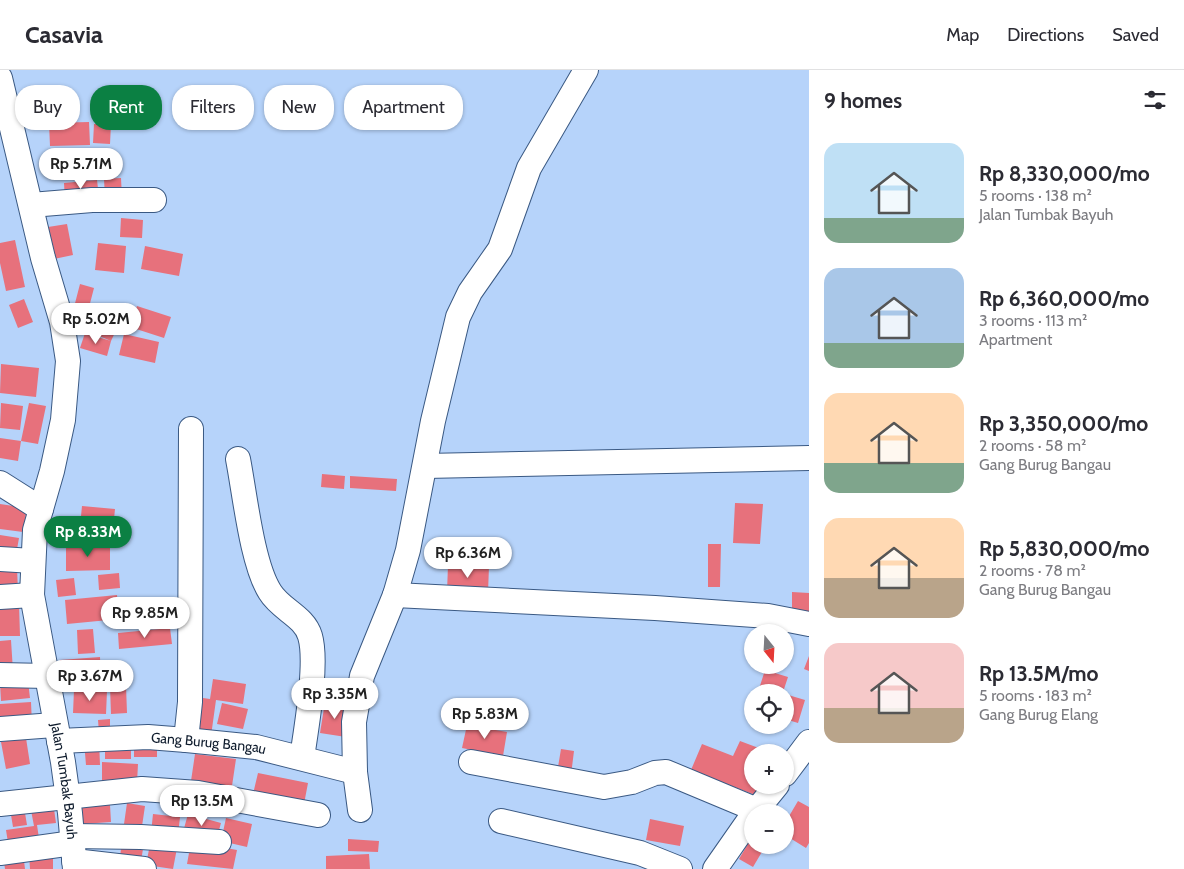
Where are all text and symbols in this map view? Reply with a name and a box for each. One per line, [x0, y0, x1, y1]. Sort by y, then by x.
text: Casavia [25, 20, 103, 49]
text: Map [946, 24, 979, 46]
text: Directions [1007, 24, 1084, 46]
text: Saved [1112, 24, 1159, 46]
chip: Buy [15, 85, 80, 130]
chip: Rent [90, 85, 162, 130]
chip: Filters [172, 85, 254, 130]
chip: New [264, 85, 334, 130]
chip: Apartment [344, 85, 463, 130]
icon: filters [1141, 86, 1169, 114]
text: 9 homes [824, 88, 902, 113]
pin: Rp 5.71M [29, 148, 133, 190]
text: Rp 5.71M [50, 154, 112, 173]
text: Rp 8,330,000/mo [979, 161, 1150, 186]
icon: home [864, 163, 924, 223]
text: 5 rooms · 138 m² [979, 186, 1092, 205]
text: Jalan Tumbak Bayuh [979, 205, 1114, 224]
text: Rp 6,360,000/mo [979, 286, 1149, 311]
icon: home [864, 288, 924, 348]
pin: Rp 5.02M [44, 302, 148, 345]
text: Rp 5.02M [62, 309, 130, 328]
text: 3 rooms · 113 m² [979, 311, 1087, 330]
text: Apartment [979, 330, 1052, 349]
text: Rp 3,350,000/mo [979, 411, 1148, 436]
icon: home [864, 413, 924, 473]
text: 2 rooms · 58 m² [979, 436, 1086, 455]
text: Gang Burug Bangau [979, 455, 1111, 474]
pin: Rp 8.33M [36, 516, 140, 558]
text: Rp 8.33M [55, 522, 121, 541]
pin: Rp 6.36M [416, 536, 520, 579]
text: Rp 5,830,000/mo [979, 536, 1150, 561]
icon: home [864, 538, 924, 598]
text: Rp 6.36M [435, 543, 501, 562]
text: 2 rooms · 78 m² [979, 561, 1086, 580]
text: Gang Burug Bangau [979, 580, 1111, 599]
pin: Rp 9.85M [93, 596, 197, 639]
text: Rp 9.85M [112, 603, 178, 622]
north arrow [744, 624, 794, 674]
map controls [744, 624, 794, 854]
pin: Rp 3.67M [38, 660, 142, 702]
text: Rp 13.5M/mo [979, 661, 1098, 686]
icon: home [864, 663, 924, 723]
text: Rp 3.67M [58, 666, 122, 685]
pin: Rp 3.35M [283, 678, 387, 720]
text: Rp 3.35M [302, 684, 368, 703]
button: locate [744, 684, 794, 734]
text: 5 rooms · 183 m² [979, 686, 1092, 705]
pin: Rp 5.83M [433, 698, 537, 740]
text: Rp 5.83M [452, 704, 518, 723]
text: Gang Burug Elang [979, 705, 1098, 724]
street label: Jalan Tumbak Bayuh [47, 720, 81, 840]
street label: Gang Burug Bangau [150, 728, 268, 758]
button: + [744, 744, 794, 794]
pin: Rp 13.5M [150, 784, 254, 827]
text: Rp 13.5M [171, 791, 233, 810]
button: − [744, 804, 794, 854]

